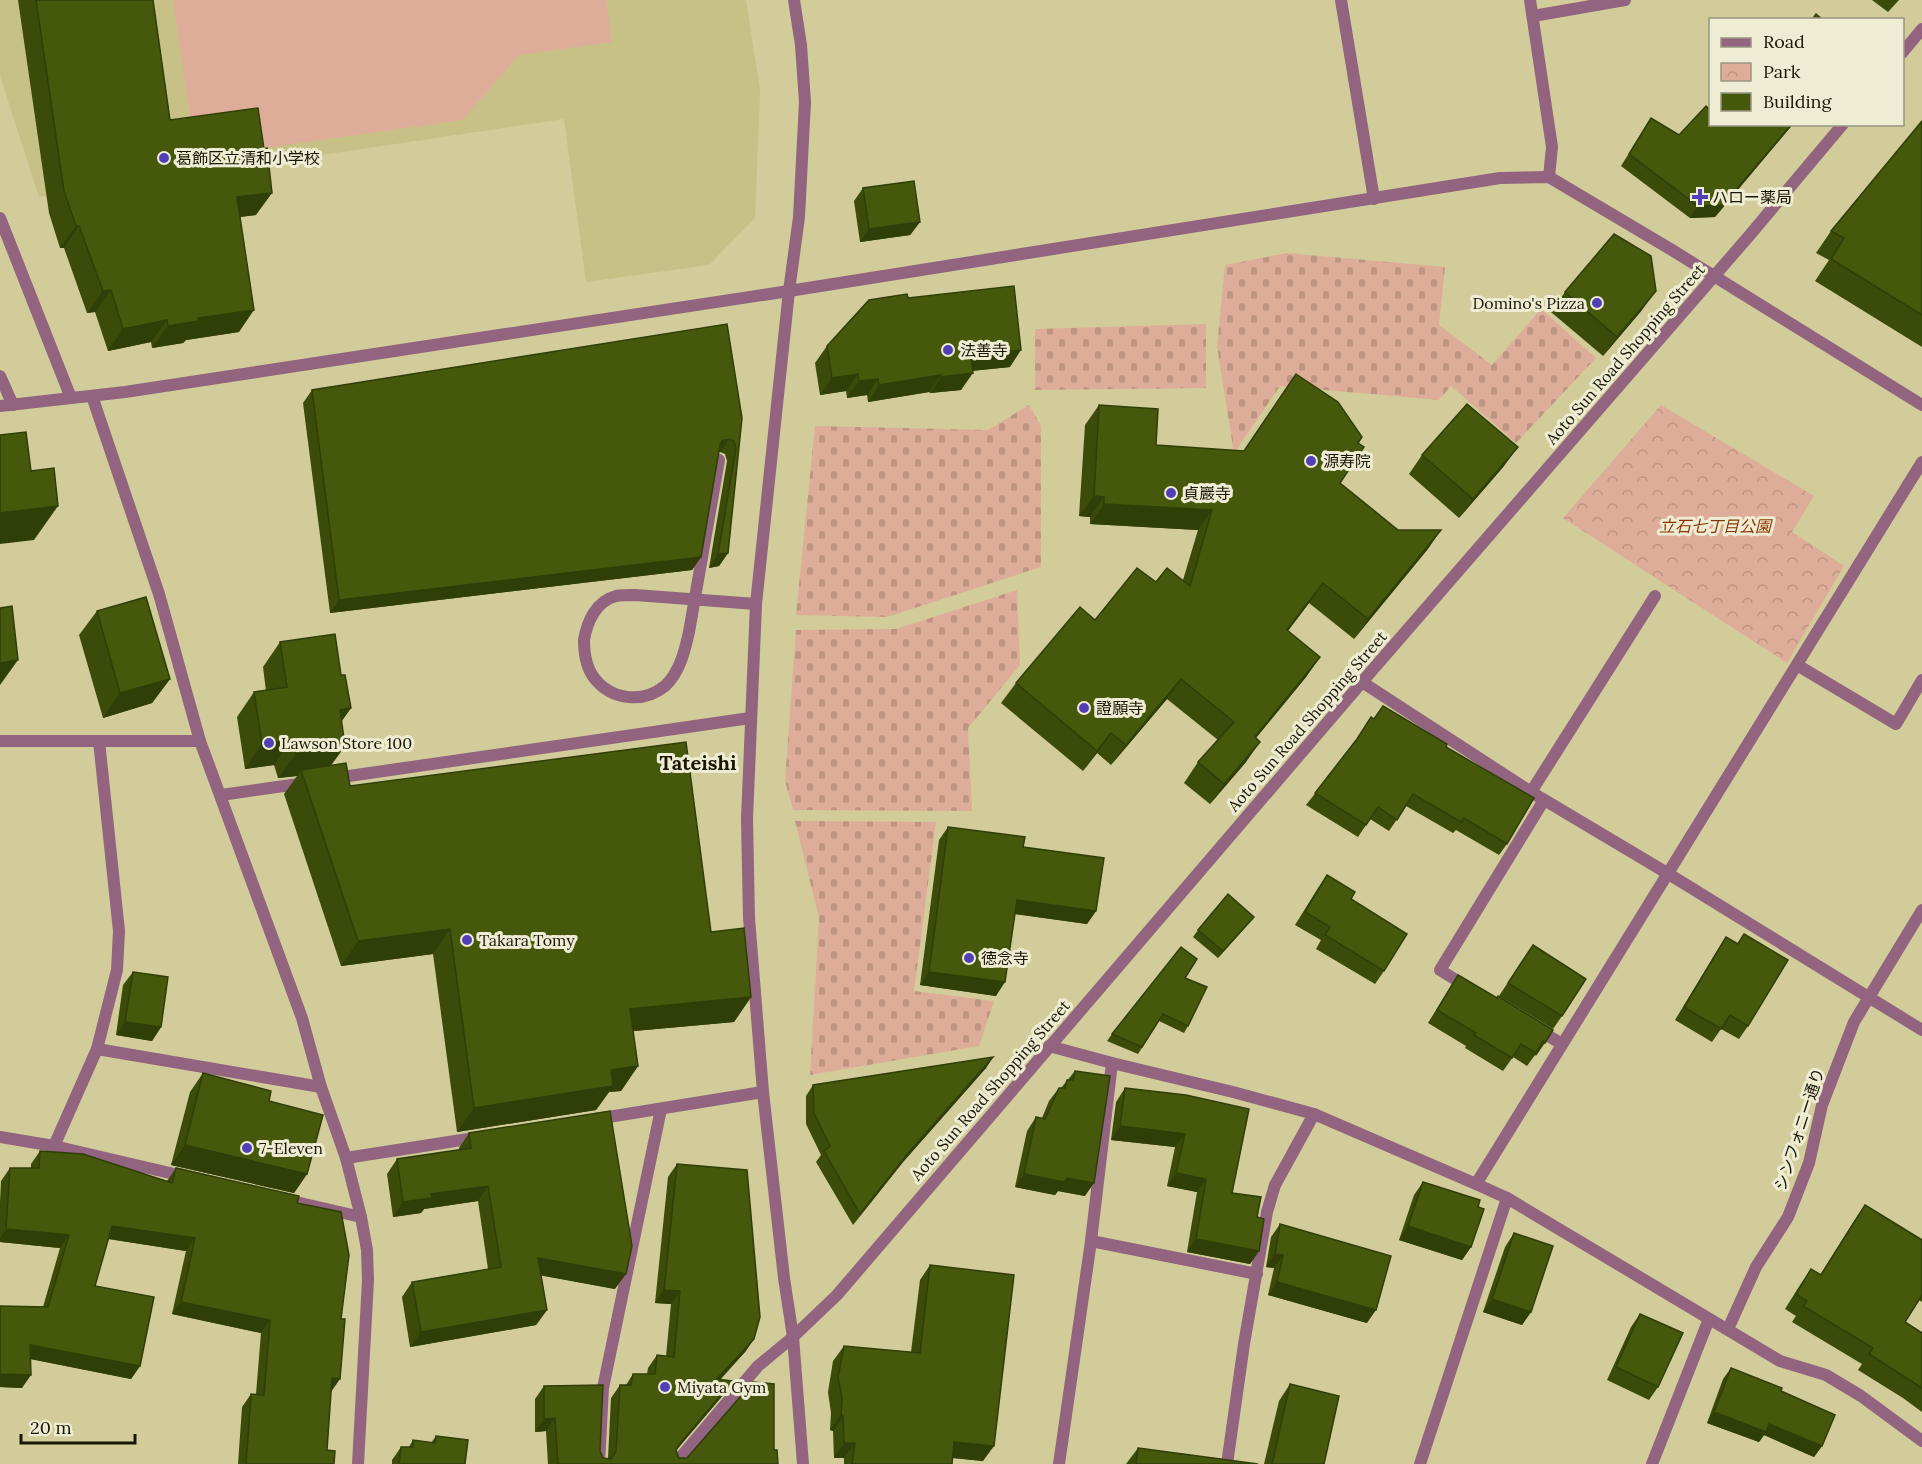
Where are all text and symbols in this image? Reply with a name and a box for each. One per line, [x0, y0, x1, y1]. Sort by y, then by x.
legend [1709, 18, 1904, 126]
text: Road [1763, 30, 1805, 53]
text: Park [1763, 60, 1801, 83]
text: Building [1763, 90, 1833, 113]
place label: 葛飾区立清和小学校 [176, 148, 320, 168]
marker: 葛飾区立清和小学校 [157, 151, 171, 165]
place label: ハロー薬局 [1712, 187, 1792, 207]
marker: ハロー薬局 [1693, 190, 1707, 204]
street label: Aoto Sun Road Shopping Street [1540, 259, 1709, 449]
place label: Domino's Pizza [1472, 293, 1585, 313]
marker: Domino's Pizza [1590, 296, 1604, 310]
place label: 法善寺 [960, 340, 1008, 360]
marker: 法善寺 [941, 343, 955, 357]
place label: 源寿院 [1323, 451, 1371, 471]
marker: 源寿院 [1304, 454, 1318, 468]
place label: 貞巖寺 [1183, 483, 1231, 503]
marker: 貞巖寺 [1164, 486, 1178, 500]
park label: 立石七丁目公園 [1659, 516, 1773, 536]
street label: Aoto Sun Road Shopping Street [1222, 626, 1391, 816]
place label: 證願寺 [1096, 698, 1144, 718]
marker: 證願寺 [1077, 701, 1091, 715]
place label: Lawson Store 100 [281, 733, 412, 753]
marker: Lawson Store 100 [262, 736, 276, 750]
district label: Tateishi [660, 750, 737, 775]
place label: Takara Tomy [479, 930, 575, 950]
marker: Takara Tomy [460, 933, 474, 947]
place label: 徳念寺 [981, 948, 1029, 968]
marker: 徳念寺 [962, 951, 976, 965]
street label: Aoto Sun Road Shopping Street [905, 995, 1074, 1185]
street label: シンフォニー通り [1770, 1065, 1828, 1193]
place label: 7-Eleven [259, 1138, 323, 1158]
marker: 7-Eleven [240, 1141, 254, 1155]
place label: Miyata Gym [677, 1377, 766, 1397]
marker: Miyata Gym [658, 1380, 672, 1394]
scale bar [21, 1407, 135, 1445]
text: 20 m [30, 1416, 72, 1439]

